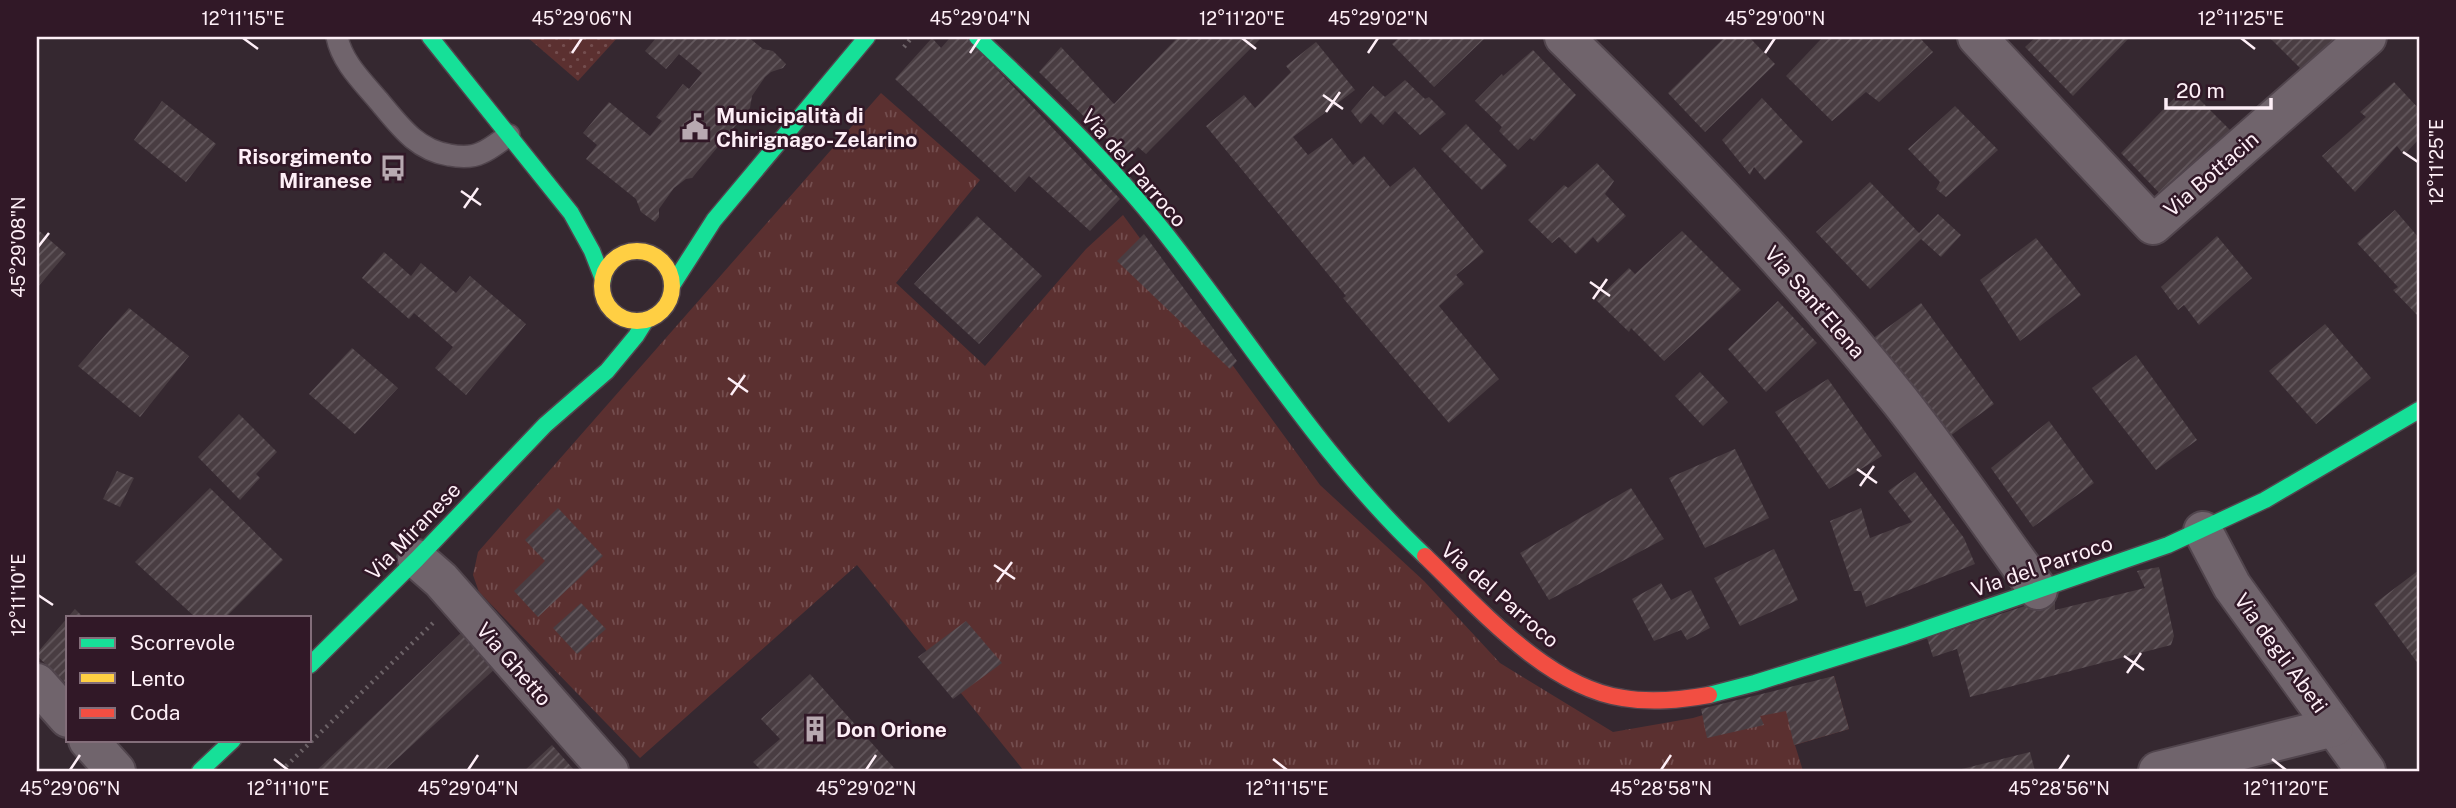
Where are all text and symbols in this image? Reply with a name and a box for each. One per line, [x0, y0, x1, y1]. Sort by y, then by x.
text: 12°11'15"E [201, 8, 285, 29]
text: 45°29'06"N [532, 8, 632, 29]
text: 45°29'04"N [930, 8, 1031, 29]
text: 12°11'20"E [1199, 8, 1285, 29]
text: 45°29'02"N [1328, 8, 1428, 29]
text: 45°29'00"N [1725, 8, 1825, 29]
text: 12°11'25"E [2198, 8, 2284, 29]
scale bar [2166, 66, 2270, 110]
text: 20 m [2176, 78, 2225, 103]
place label: Municipalità di Chirignago-Zelarino [716, 103, 917, 152]
street label: Via del Parroco [1076, 104, 1192, 232]
public building icon: Municipalità di Chirignago-Zelarino [680, 112, 710, 142]
text: 12°11'25"E [2426, 119, 2447, 205]
street label: Via Bottacin [2159, 126, 2263, 222]
place label: Risorgimento Miranese [238, 144, 372, 193]
bus stop icon: Risorgimento Miranese [378, 153, 408, 183]
text: 45°29'08"N [8, 196, 29, 298]
street label: Via Sant'Elena [1760, 241, 1870, 363]
street label: Via Miranese [360, 477, 466, 585]
street label: Via del Parroco [1968, 530, 2116, 602]
street label: Via del Parroco [1436, 537, 1564, 653]
text: 12°11'10"E [8, 554, 29, 636]
street label: Via degli Abeti [2229, 588, 2333, 718]
legend [66, 616, 312, 742]
street label: Via Ghetto [471, 617, 557, 711]
text: Scorrevole [130, 630, 235, 655]
text: Lento [130, 666, 185, 691]
text: Coda [130, 700, 180, 725]
building icon: Don Orione [800, 714, 830, 744]
place label: Don Orione [836, 717, 947, 742]
text: 45°29'06"N [20, 778, 120, 799]
text: 12°11'10"E [247, 778, 329, 799]
text: 45°29'04"N [418, 778, 519, 799]
text: 45°29'02"N [816, 778, 916, 799]
text: 12°11'15"E [1245, 778, 1329, 799]
text: 45°28'58"N [1610, 778, 1712, 799]
text: 45°28'56"N [2008, 778, 2110, 799]
text: 12°11'20"E [2243, 778, 2329, 799]

